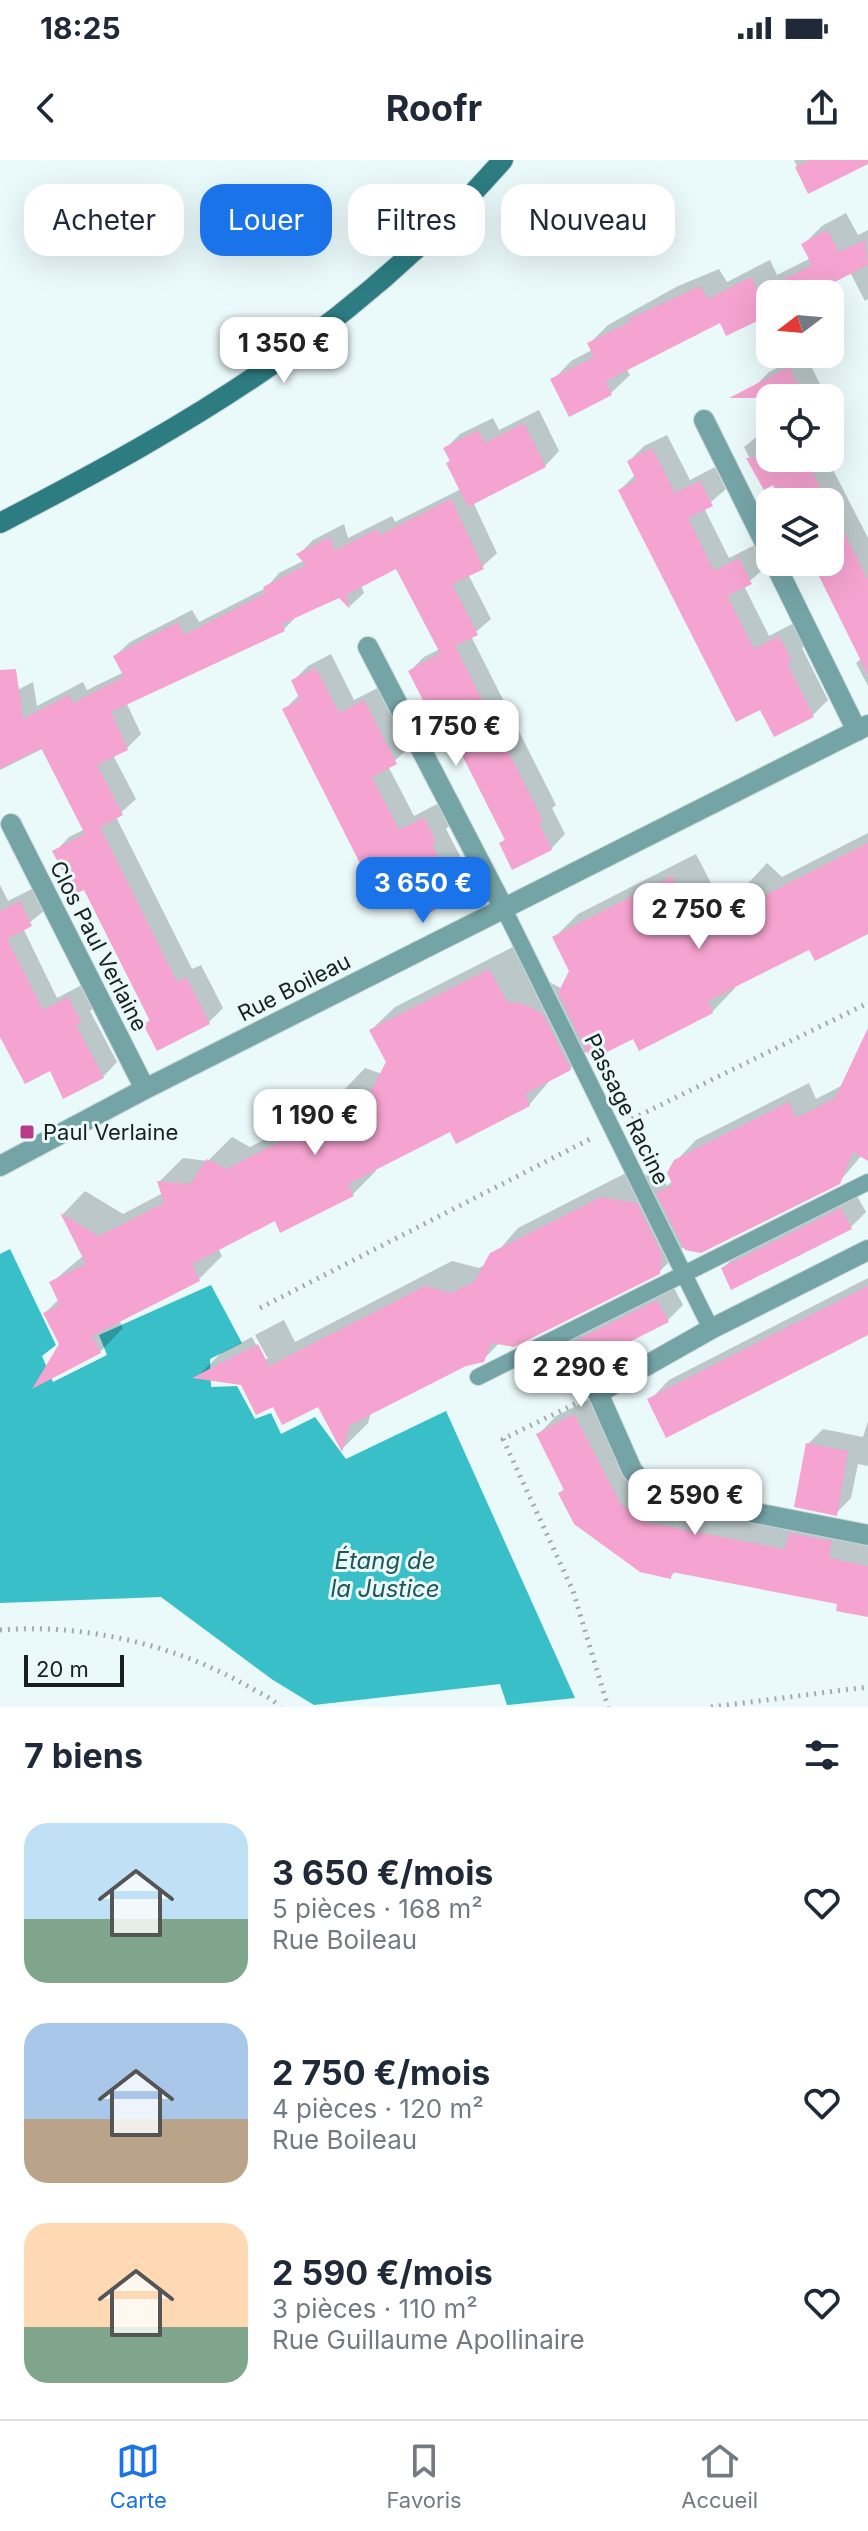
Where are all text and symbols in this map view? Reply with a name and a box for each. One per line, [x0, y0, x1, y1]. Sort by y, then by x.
text: 18:25 [40, 10, 121, 46]
icon: back [24, 86, 68, 130]
text: Roofr [386, 86, 482, 130]
icon: share [800, 86, 844, 130]
chip: Acheter [24, 184, 184, 256]
chip: Louer [200, 184, 332, 256]
chip: Filtres [348, 184, 485, 256]
chip: Nouveau [501, 184, 675, 256]
north arrow [756, 280, 844, 368]
map controls [756, 280, 844, 576]
pin: 1 350 € [210, 317, 358, 385]
text: 1 350 € [238, 327, 330, 358]
button: locate [756, 384, 844, 472]
button: layers [756, 488, 844, 576]
pin: 1 750 € [382, 700, 530, 768]
text: 1 750 € [411, 710, 501, 741]
street label: Clos Paul Verlaine [45, 856, 153, 1036]
pin: 3 650 € [349, 857, 497, 925]
text: 3 650 € [374, 867, 472, 898]
pin: 2 750 € [625, 883, 773, 951]
text: 2 750 € [651, 893, 747, 924]
street label: Rue Boileau [233, 948, 355, 1026]
street label: Passage Racine [579, 1029, 675, 1189]
pin: 1 190 € [241, 1089, 389, 1157]
text: 1 190 € [272, 1099, 358, 1130]
place label: Paul Verlaine [43, 1119, 178, 1145]
marker: Paul Verlaine [18, 1123, 36, 1141]
pin: 2 290 € [507, 1341, 655, 1409]
text: 2 290 € [532, 1351, 630, 1382]
pin: 2 590 € [621, 1469, 769, 1537]
text: 2 590 € [646, 1479, 744, 1510]
water label: Étang de la Justice [330, 1545, 440, 1603]
scale bar [24, 1651, 124, 1687]
text: 20 m [36, 1656, 89, 1682]
icon: filters [800, 1733, 844, 1777]
text: 7 biens [24, 1735, 143, 1776]
text: 3 650 €/mois [272, 1852, 493, 1893]
icon: home [88, 1855, 184, 1951]
icon: heart [800, 1881, 844, 1925]
text: 5 pièces · 168 m² [272, 1893, 483, 1924]
text: Rue Boileau [272, 1924, 417, 1955]
text: 2 750 €/mois [272, 2052, 490, 2093]
icon: home [88, 2055, 184, 2151]
icon: heart [800, 2081, 844, 2125]
text: 4 pièces · 120 m² [272, 2093, 484, 2124]
text: Rue Boileau [272, 2124, 417, 2155]
text: 2 590 €/mois [272, 2252, 493, 2293]
icon: home [88, 2255, 184, 2351]
icon: heart [800, 2281, 844, 2325]
text: 3 pièces · 110 m² [272, 2293, 478, 2324]
text: Rue Guillaume Apollinaire [272, 2324, 585, 2355]
tab: Carte [110, 2439, 167, 2513]
tab: Favoris [386, 2439, 462, 2513]
tab: Accueil [681, 2439, 758, 2513]

